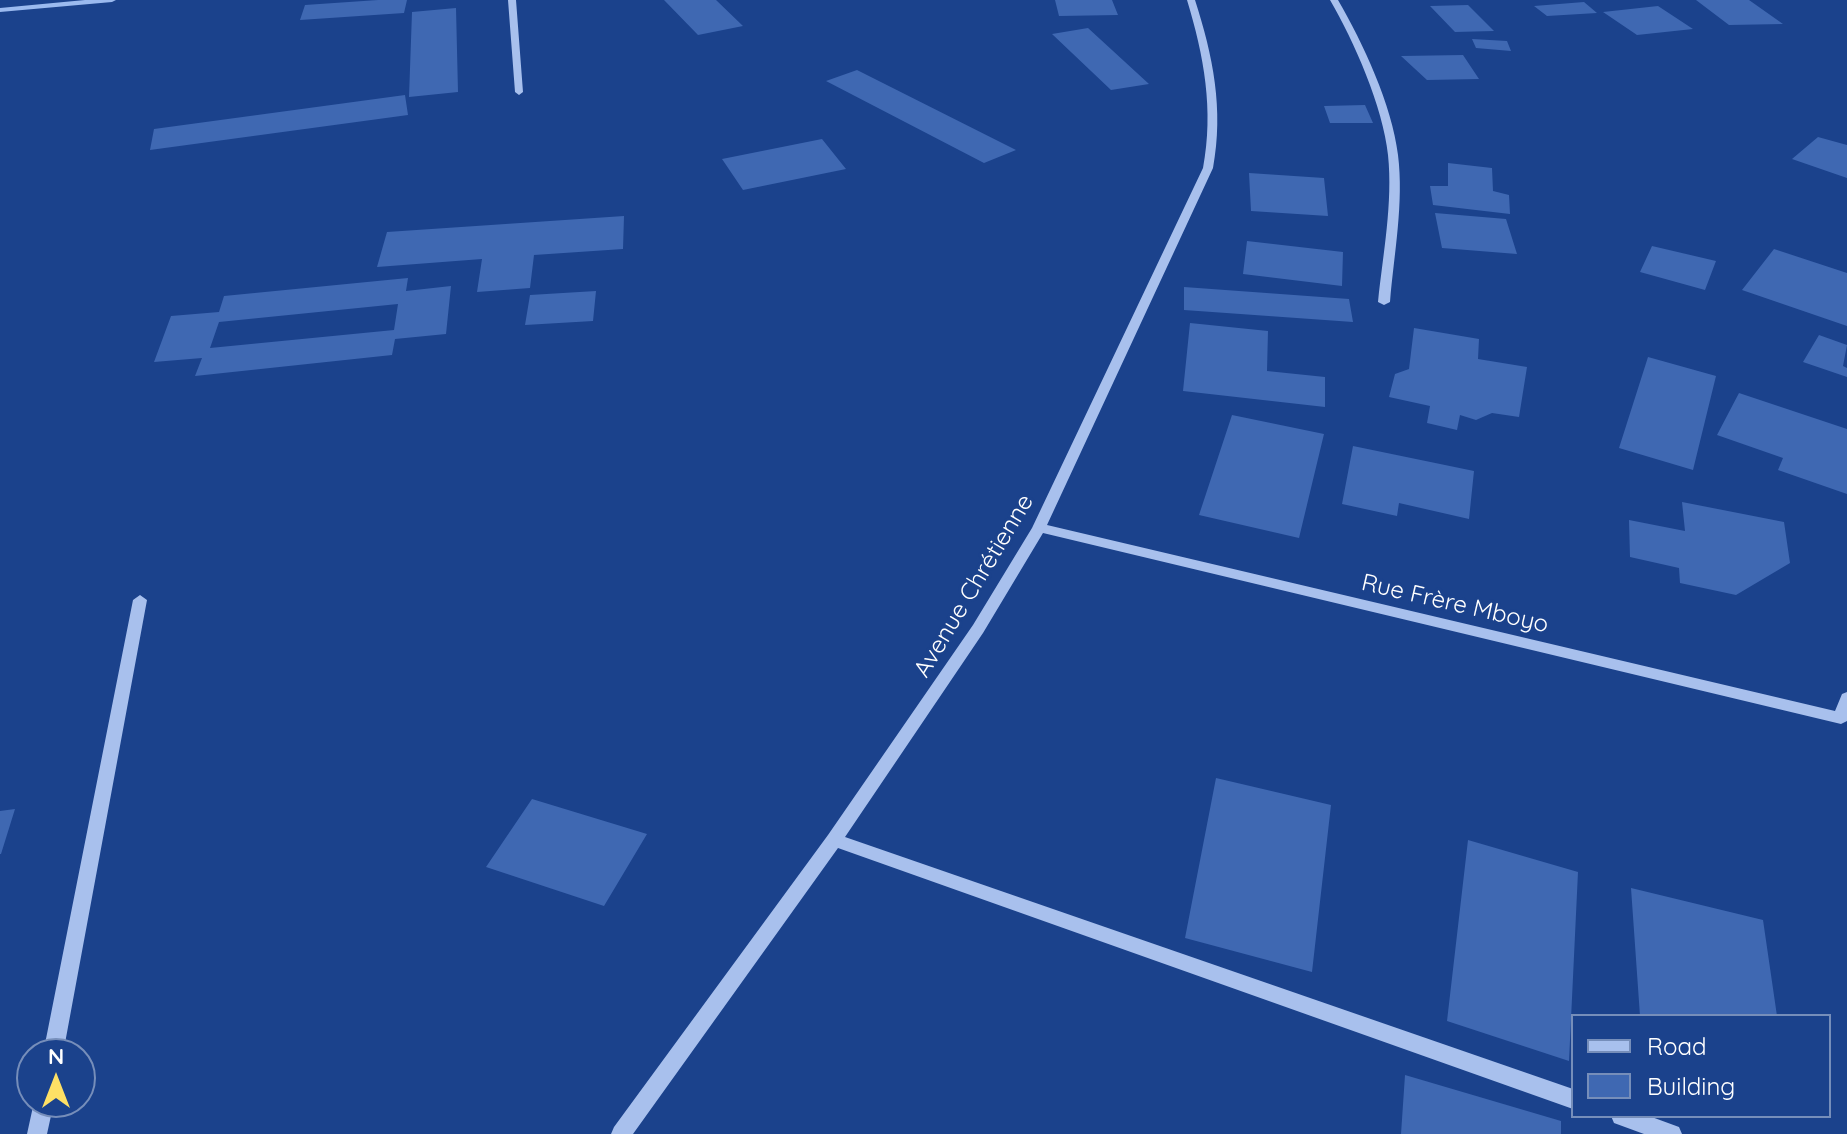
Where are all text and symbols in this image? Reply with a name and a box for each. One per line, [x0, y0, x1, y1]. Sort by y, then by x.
street label: Avenue Chrétienne [908, 489, 1040, 683]
street label: Rue Frère Mboyo [1359, 568, 1551, 640]
legend [1571, 1014, 1831, 1118]
text: Road [1647, 1031, 1707, 1061]
north arrow [16, 1038, 96, 1118]
text: N [48, 1042, 64, 1070]
text: Building [1647, 1071, 1735, 1101]

